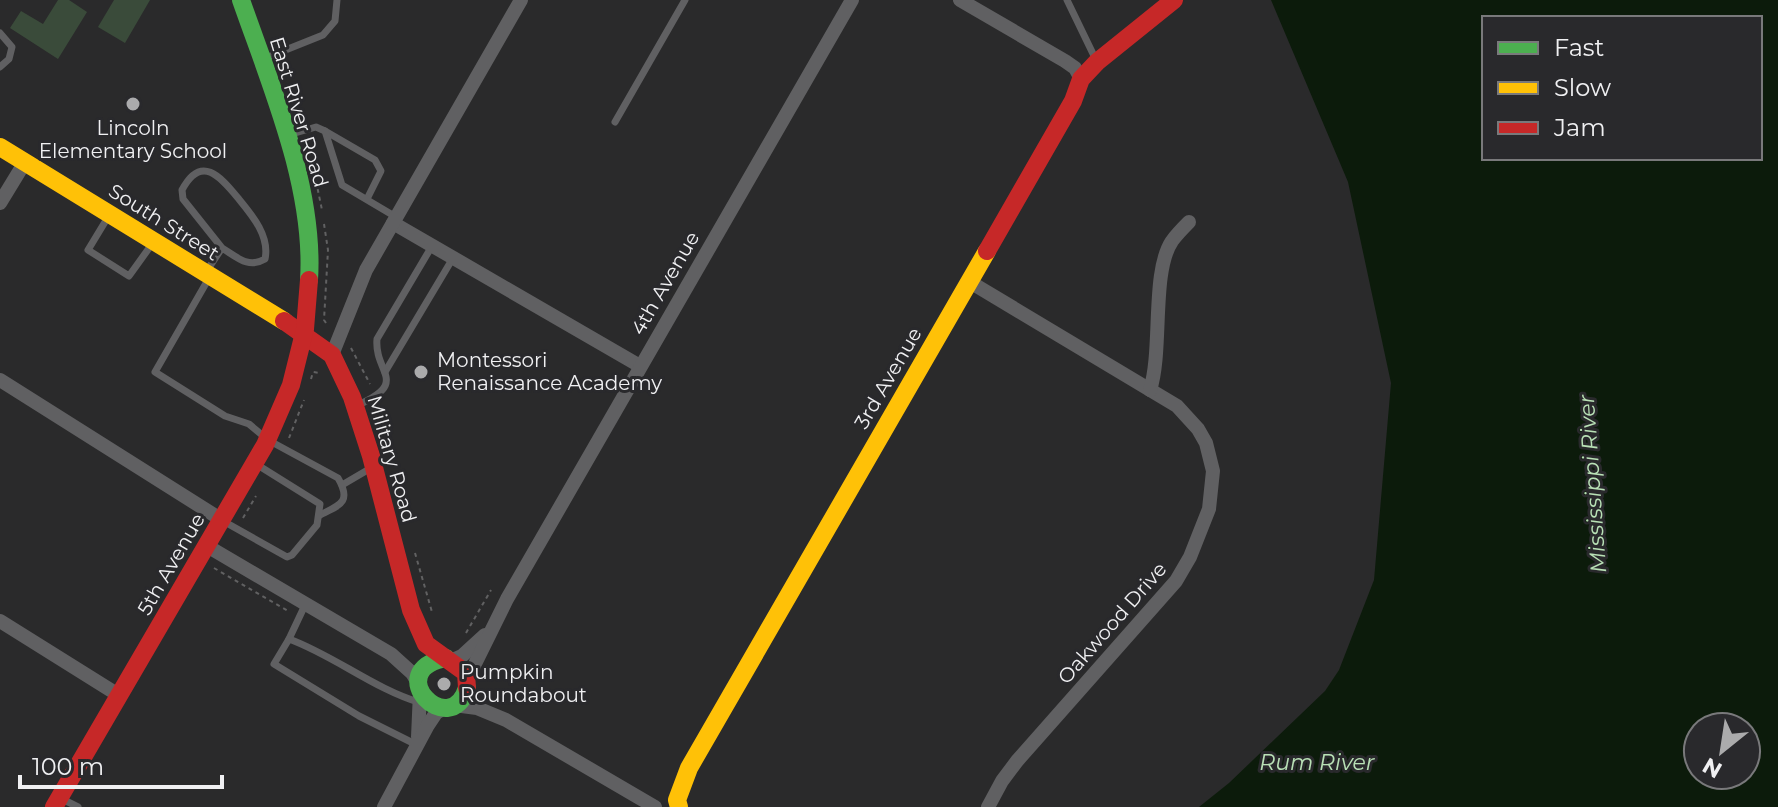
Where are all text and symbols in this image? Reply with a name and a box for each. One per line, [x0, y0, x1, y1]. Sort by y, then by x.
legend [1482, 16, 1762, 160]
text: Fast [1554, 33, 1605, 62]
street label: East River Road [265, 34, 333, 190]
text: Slow [1554, 73, 1611, 102]
marker: Lincoln Elementary School [124, 95, 142, 113]
text: Jam [1553, 113, 1606, 142]
place label: Lincoln Elementary School [39, 116, 227, 163]
street label: South Street [104, 179, 224, 265]
street label: 4th Avenue [626, 227, 704, 339]
street label: 3rd Avenue [849, 323, 927, 433]
place label: Montessori Renaissance Academy [437, 348, 662, 395]
marker: Montessori Renaissance Academy [412, 363, 430, 381]
street label: Military Road [362, 393, 422, 525]
water label: Mississippi River [1573, 393, 1612, 574]
street label: 5th Avenue [132, 509, 210, 619]
street label: Oakwood Drive [1053, 557, 1171, 689]
place label: Pumpkin Roundabout [460, 660, 587, 707]
marker: Pumpkin Roundabout [435, 675, 453, 693]
north arrow [1682, 711, 1762, 791]
scale bar [20, 739, 222, 789]
water label: Rum River [1259, 749, 1376, 776]
text: 100 m [32, 752, 104, 781]
text: N [1698, 752, 1727, 784]

